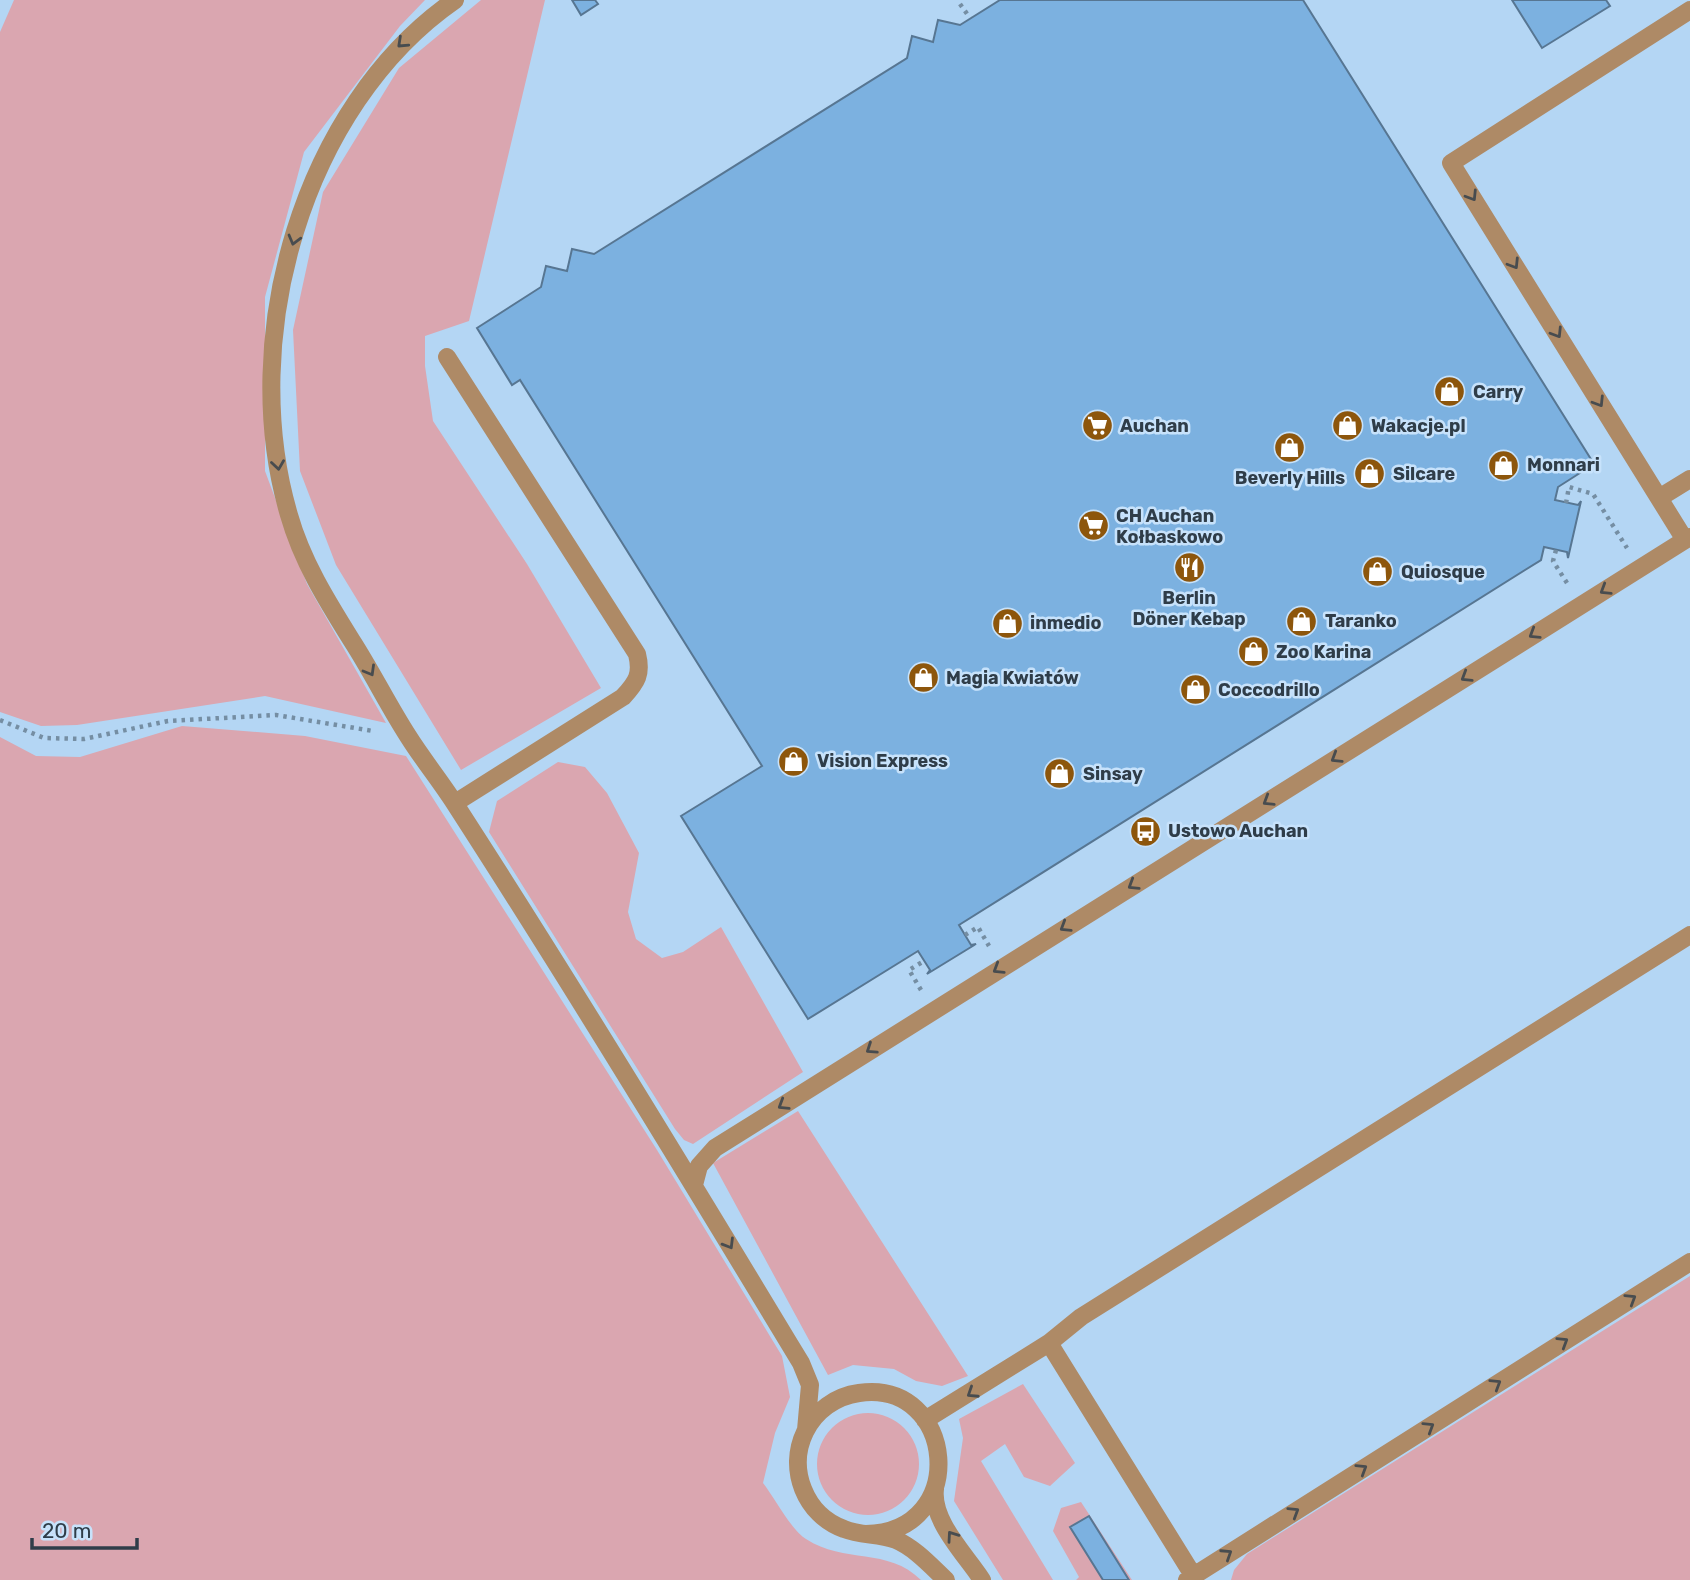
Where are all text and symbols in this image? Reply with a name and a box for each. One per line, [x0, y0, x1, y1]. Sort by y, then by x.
one-way arrow [397, 35, 410, 48]
one-way arrow [1464, 189, 1477, 202]
one-way arrow [288, 234, 302, 246]
one-way arrow [1505, 256, 1518, 269]
one-way arrow [1549, 326, 1562, 339]
shop icon: Carry [1433, 375, 1467, 409]
place label: Carry [1473, 381, 1524, 403]
one-way arrow [1591, 394, 1604, 407]
supermarket icon: Auchan [1080, 409, 1114, 443]
shop icon: Wakacje.pl [1331, 409, 1365, 443]
place label: Auchan [1120, 415, 1189, 437]
place label: Wakacje.pl [1371, 415, 1466, 437]
shop icon: Beverly Hills [1273, 430, 1307, 464]
shop icon: Monnari [1487, 448, 1521, 482]
place label: Monnari [1527, 454, 1600, 476]
shop icon: Silcare [1353, 457, 1387, 491]
one-way arrow [270, 459, 285, 471]
place label: Silcare [1393, 463, 1456, 485]
place label: Beverly Hills [1235, 467, 1345, 489]
place label: CH Auchan Kołbaskowo [1116, 505, 1223, 548]
supermarket icon: CH Auchan Kołbaskowo [1076, 509, 1110, 543]
restaurant icon: Berlin Döner Kebap [1172, 551, 1206, 585]
shop icon: Quiosque [1361, 555, 1395, 589]
place label: Quiosque [1401, 561, 1485, 583]
one-way arrow [1599, 581, 1612, 594]
place label: Berlin Döner Kebap [1132, 587, 1246, 630]
shop icon: Taranko [1285, 604, 1319, 638]
shop icon: inmedio [990, 606, 1024, 640]
place label: Taranko [1325, 610, 1397, 632]
place label: inmedio [1030, 612, 1101, 634]
one-way arrow [1528, 626, 1541, 639]
shop icon: Zoo Karina [1236, 635, 1270, 669]
place label: Zoo Karina [1276, 641, 1371, 663]
shop icon: Magia Kwiatów [906, 661, 940, 695]
one-way arrow [362, 664, 375, 676]
place label: Magia Kwiatów [946, 667, 1079, 689]
one-way arrow [1461, 668, 1474, 681]
shop icon: Coccodrillo [1178, 673, 1212, 707]
place label: Coccodrillo [1218, 679, 1320, 701]
shop icon: Vision Express [777, 744, 811, 778]
place label: Vision Express [817, 750, 948, 772]
one-way arrow [1330, 750, 1343, 763]
shop icon: Sinsay [1043, 757, 1077, 791]
place label: Sinsay [1083, 763, 1143, 785]
one-way arrow [1263, 792, 1276, 805]
bus stop icon: Ustowo Auchan [1128, 814, 1162, 848]
place label: Ustowo Auchan [1168, 820, 1308, 842]
one-way arrow [1127, 876, 1140, 889]
one-way arrow [1060, 918, 1073, 931]
one-way arrow [992, 960, 1005, 973]
one-way arrow [865, 1041, 878, 1054]
one-way arrow [778, 1097, 791, 1110]
one-way arrow [721, 1236, 734, 1249]
one-way arrow [1623, 1295, 1636, 1308]
one-way arrow [1556, 1337, 1569, 1350]
one-way arrow [1488, 1380, 1501, 1393]
one-way arrow [967, 1384, 980, 1397]
one-way arrow [1421, 1422, 1434, 1435]
one-way arrow [1354, 1465, 1367, 1478]
scale bar [32, 1506, 136, 1550]
one-way arrow [1287, 1507, 1300, 1520]
text: 20 m [42, 1518, 91, 1543]
one-way arrow [948, 1531, 960, 1544]
one-way arrow [1220, 1550, 1233, 1563]

